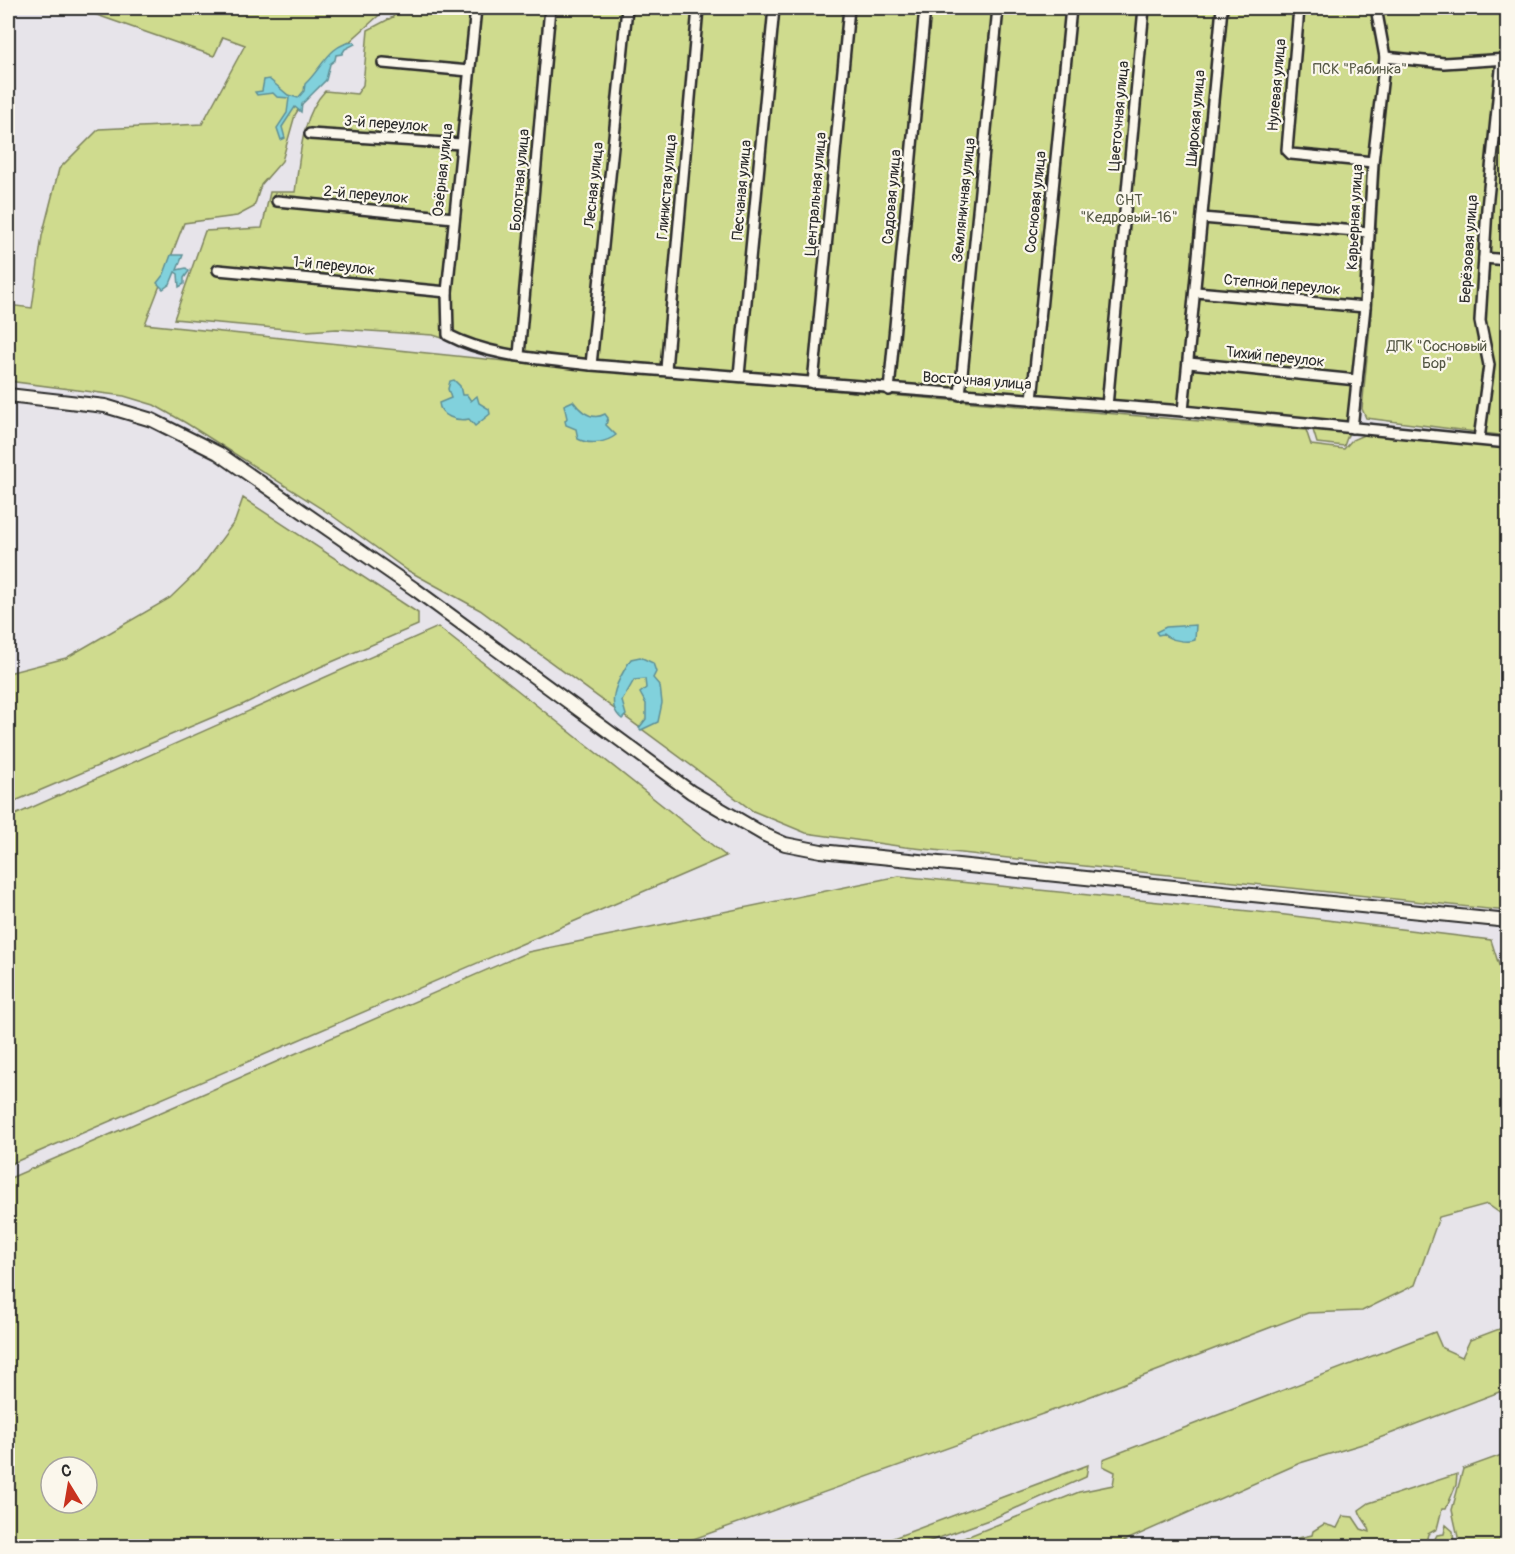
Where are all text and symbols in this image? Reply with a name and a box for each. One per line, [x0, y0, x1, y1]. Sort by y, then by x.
street label: Нулевая улица [1263, 38, 1291, 132]
street label: Цветочная улица [1105, 60, 1133, 172]
park label: ПСК "Рябинка" [1313, 60, 1407, 79]
street label: Широкая улица [1182, 69, 1210, 167]
street label: 3-й переулок [343, 112, 429, 136]
street label: Озёрная улица [429, 122, 457, 218]
street label: Болотная улица [506, 128, 534, 232]
street label: Центральная улица [801, 131, 831, 257]
street label: Глинистая улица [653, 134, 681, 240]
street label: Земляничная улица [948, 137, 980, 263]
street label: Песчаная улица [728, 139, 756, 241]
street label: Лесная улица [580, 141, 608, 230]
street label: Садовая улица [878, 149, 906, 245]
street label: Сосновая улица [1021, 150, 1051, 254]
street label: Карьерная улица [1343, 163, 1367, 271]
street label: 2-й переулок [323, 182, 409, 208]
park label: СНТ "Кедровый-16" [1080, 191, 1178, 227]
street label: Берёзовая улица [1456, 194, 1482, 304]
street label: 1-й переулок [292, 252, 376, 280]
street label: Степной переулок [1223, 270, 1342, 300]
park label: ДПК "Сосновый Бор" [1386, 337, 1487, 373]
street label: Тихий переулок [1225, 342, 1326, 372]
street label: Восточная улица [922, 368, 1032, 394]
north arrow [39, 1455, 99, 1515]
text: С [60, 1460, 73, 1482]

